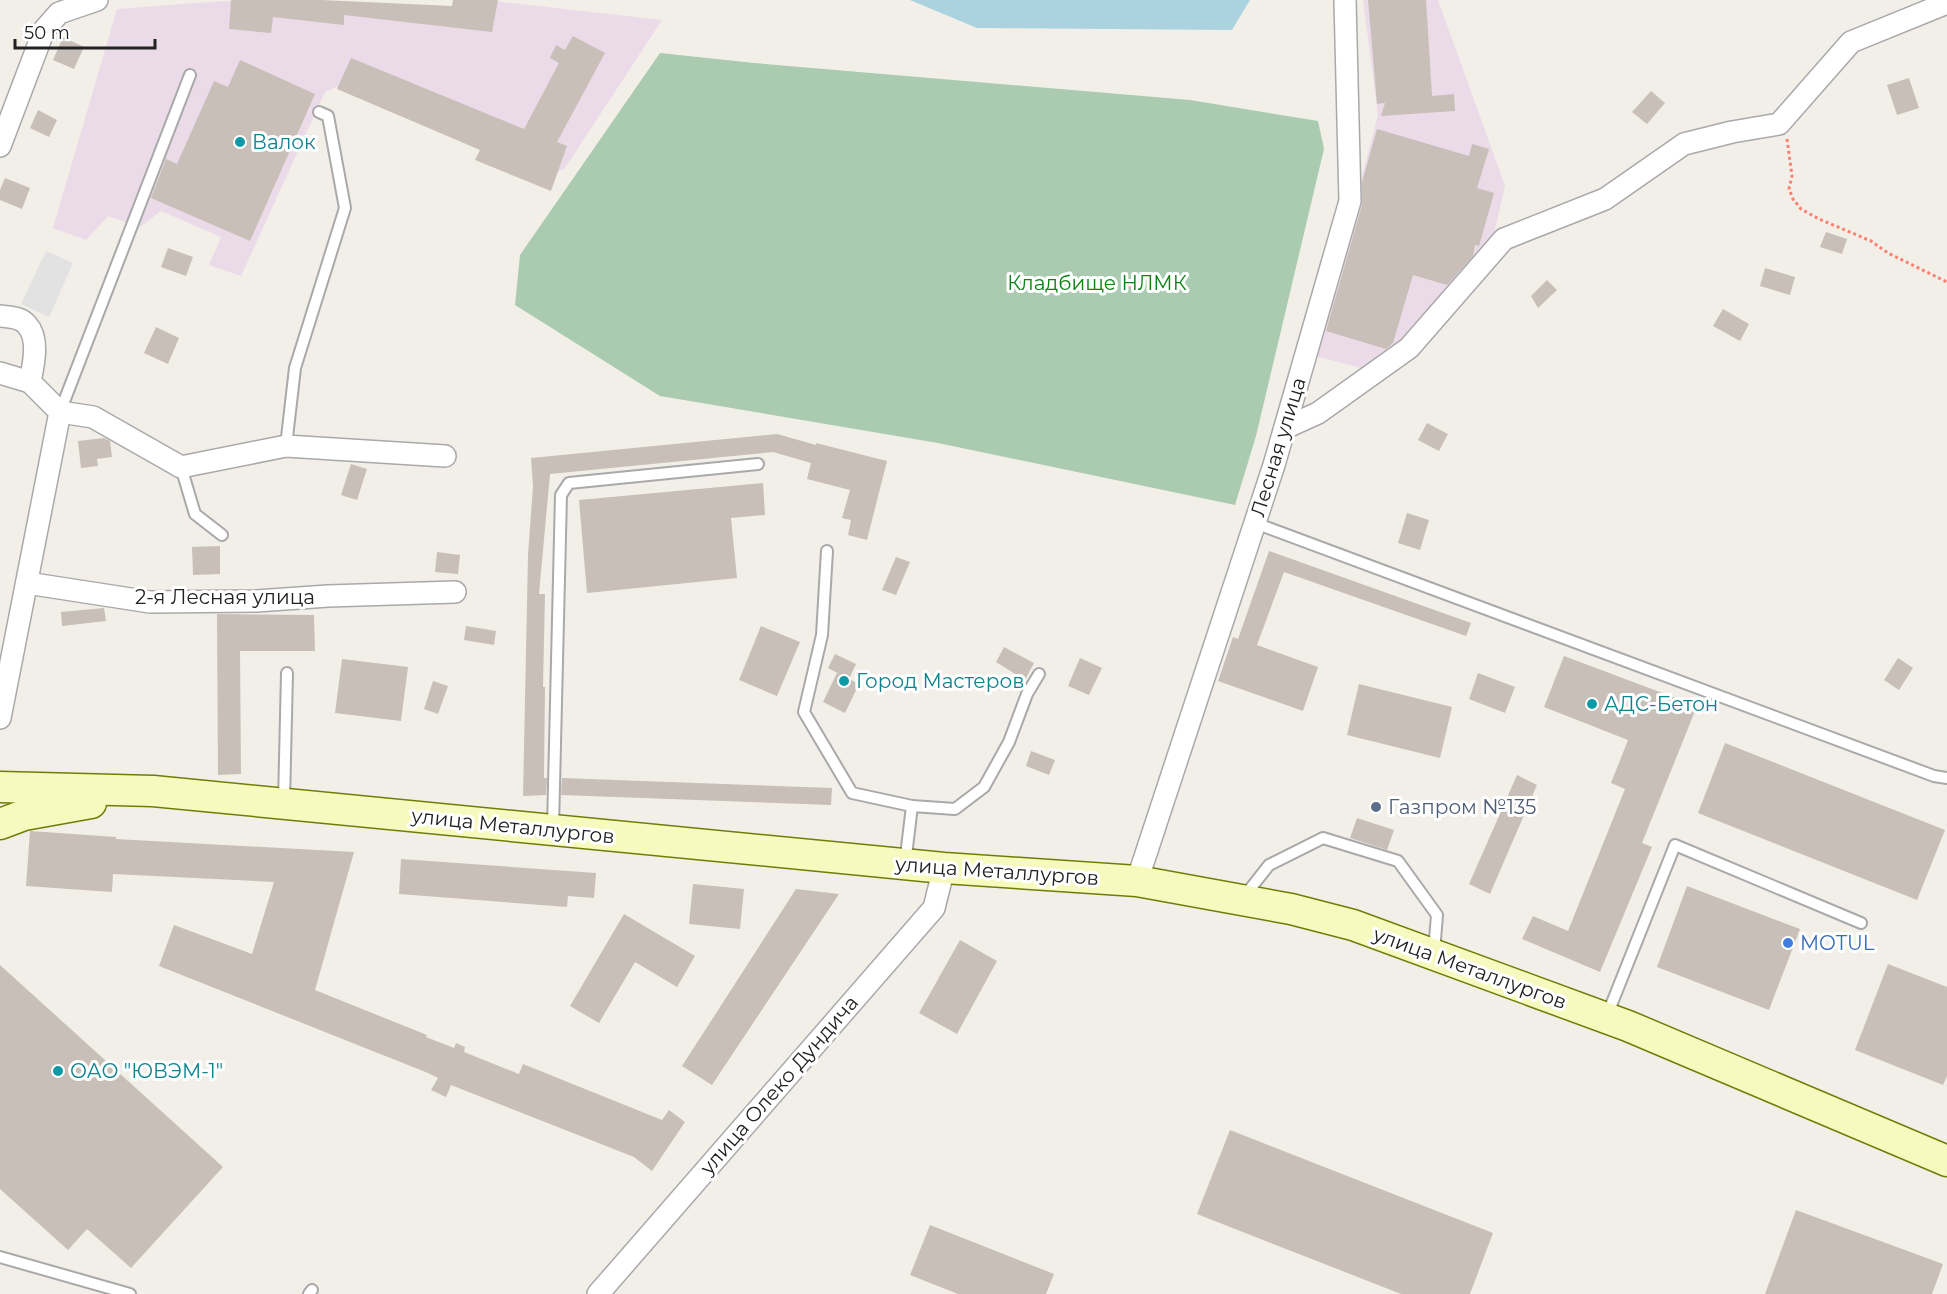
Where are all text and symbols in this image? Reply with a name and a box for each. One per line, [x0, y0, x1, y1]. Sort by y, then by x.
scale bar [15, 12, 154, 50]
text: 50 m [24, 22, 70, 44]
place label: Валок [252, 130, 316, 154]
marker: Валок [233, 135, 247, 149]
park label: Кладбище НЛМК [1007, 271, 1187, 295]
street label: Лесная улица [1245, 375, 1311, 519]
street label: 2-я Лесная улица [135, 585, 315, 609]
place label: Город Мастеров [856, 669, 1024, 693]
marker: Город Мастеров [837, 674, 851, 688]
place label: АДС-Бетон [1604, 692, 1718, 716]
marker: АДС-Бетон [1585, 697, 1599, 711]
place label: Газпром №135 [1388, 795, 1536, 819]
marker: Газпром №135 [1369, 800, 1383, 814]
street label: улица Металлургов [409, 803, 616, 849]
street label: улица Металлургов [893, 852, 1100, 890]
street label: улица Металлургов [1369, 921, 1570, 1014]
place label: MOTUL [1800, 931, 1875, 955]
marker: MOTUL [1781, 936, 1795, 950]
street label: улица Олеко Дундича [694, 991, 863, 1180]
place label: ОАО "ЮВЭМ-1" [70, 1059, 223, 1083]
marker: ОАО "ЮВЭМ-1" [51, 1064, 65, 1078]

